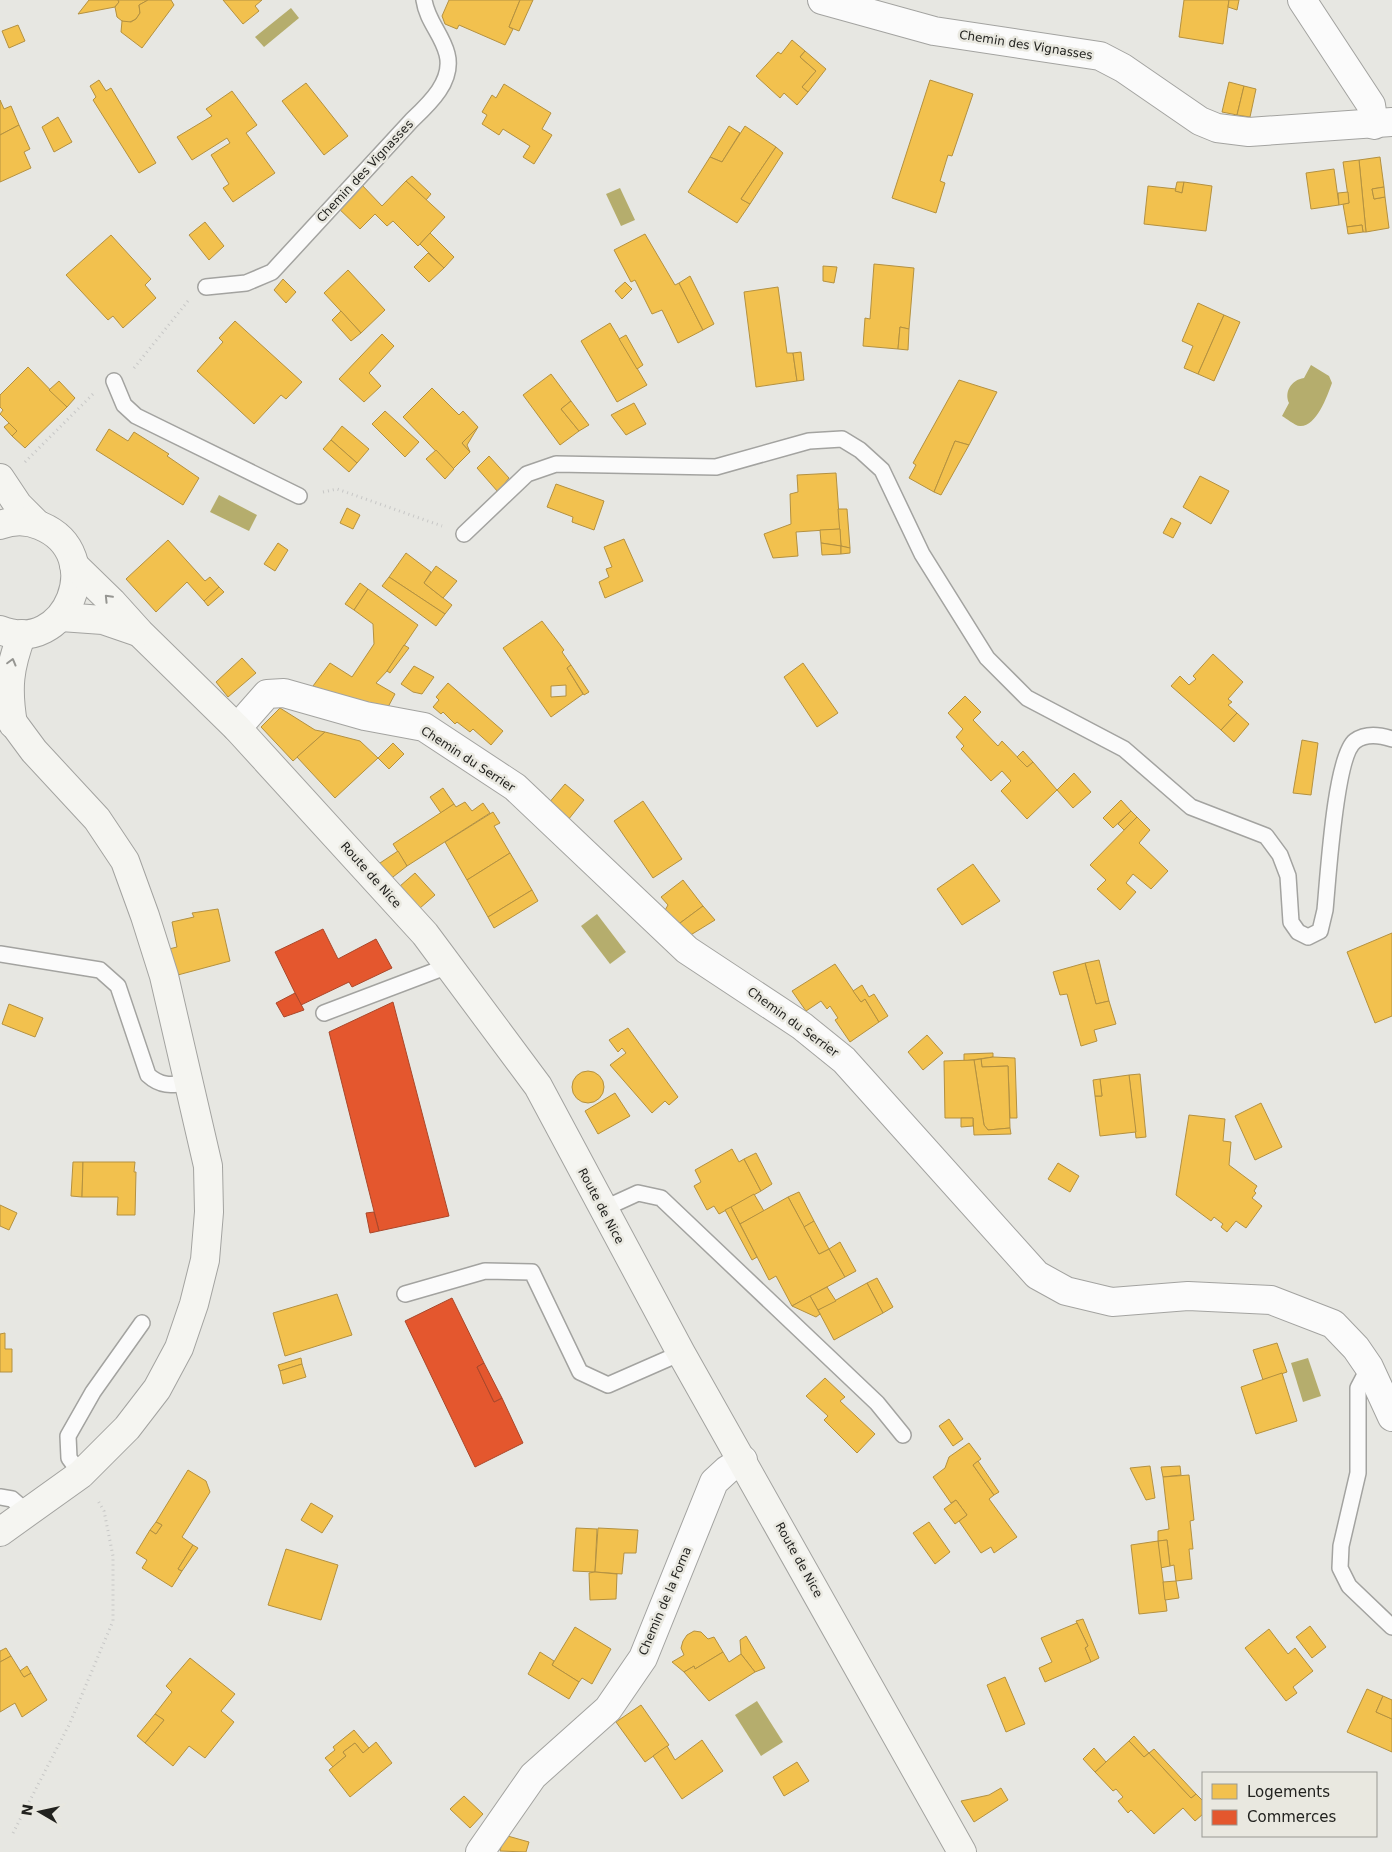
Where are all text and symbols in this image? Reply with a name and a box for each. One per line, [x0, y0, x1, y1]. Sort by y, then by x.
street label: Chemin des Vignasses [958, 28, 1094, 62]
street label: Chemin des Vignasses [314, 117, 416, 225]
one-way arrow [105, 594, 114, 603]
one-way arrow [7, 658, 17, 666]
street label: Chemin du Serrier [418, 723, 518, 795]
street label: Route de Nice [338, 839, 404, 911]
street label: Chemin du Serrier [745, 984, 841, 1060]
street label: Route de Nice [575, 1166, 627, 1246]
street label: Route de Nice [773, 1520, 825, 1600]
street label: Chemin de la Forna [636, 1545, 694, 1657]
legend [1202, 1772, 1377, 1837]
text: Logements [1247, 1783, 1330, 1801]
north arrow [15, 1787, 65, 1837]
text: N [18, 1803, 36, 1817]
text: Commerces [1247, 1808, 1336, 1826]

